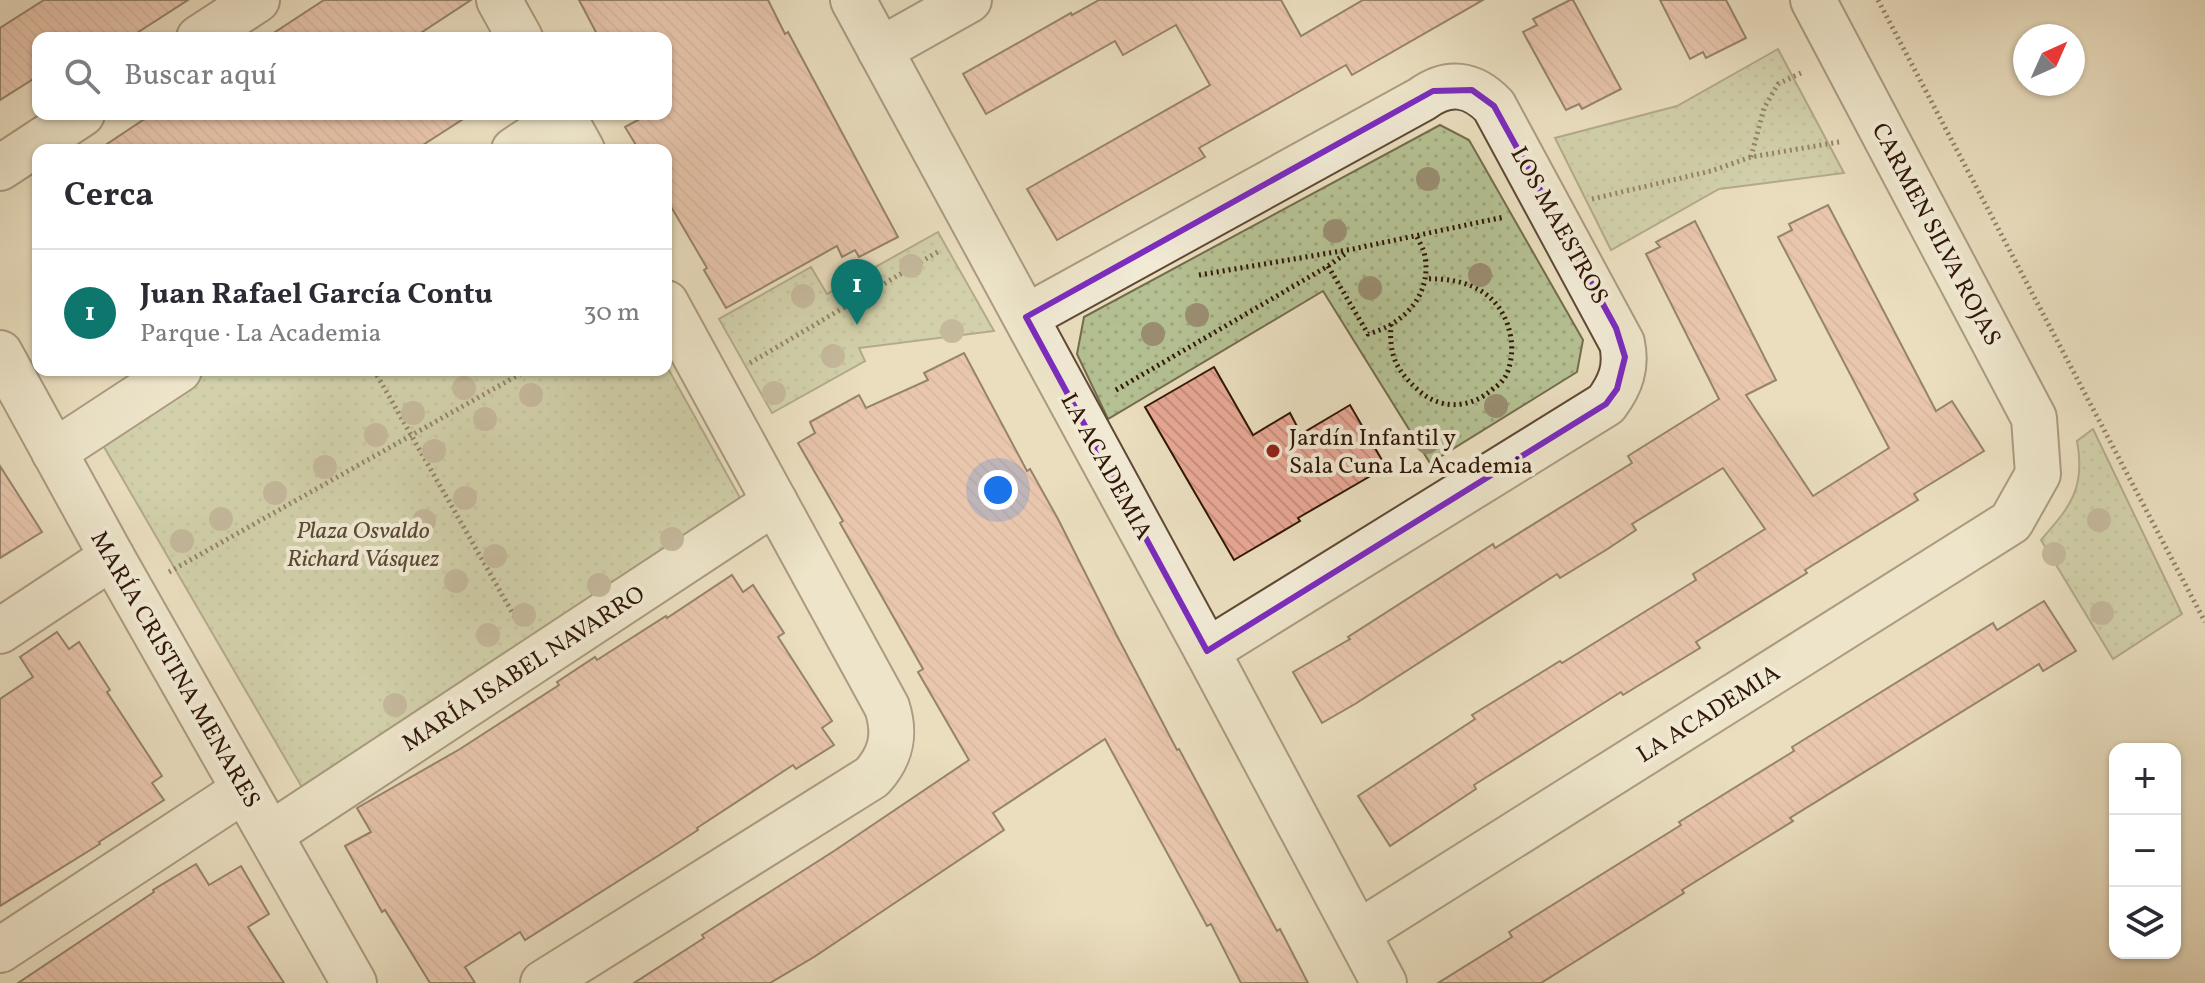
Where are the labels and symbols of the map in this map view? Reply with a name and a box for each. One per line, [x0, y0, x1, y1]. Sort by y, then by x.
north arrow [2013, 24, 2085, 96]
street label: CARMEN SILVA ROJAS [1862, 118, 2008, 352]
street label: LOS MAESTROS [1501, 141, 1616, 311]
pin: 1 [831, 259, 883, 325]
street label: LA ACADEMIA [1051, 387, 1160, 547]
place label: Jardín Infantil y Sala Cuna La Academia [1289, 422, 1533, 484]
marker: Jardín Infantil y Sala Cuna La Academia [1264, 442, 1282, 460]
your location [978, 470, 1018, 510]
park label: Plaza Osvaldo Richard Vásquez [287, 515, 440, 577]
street label: MARÍA CRISTINA MENARES [81, 525, 268, 815]
street label: MARÍA ISABEL NAVARRO [396, 578, 652, 761]
street label: LA ACADEMIA [1631, 657, 1787, 772]

